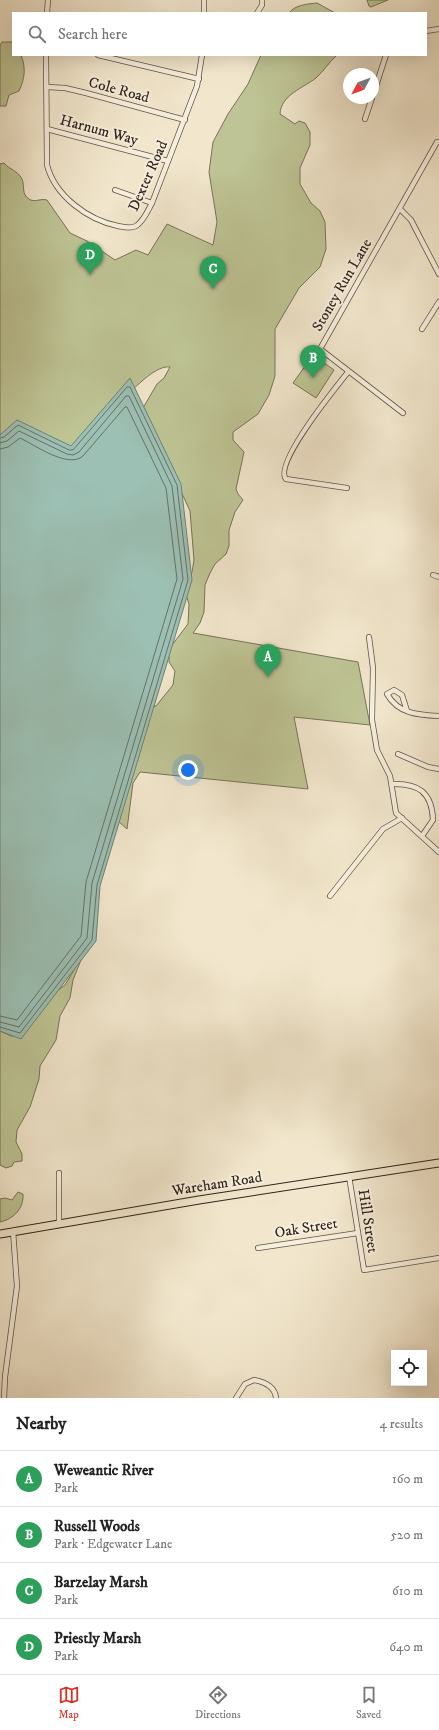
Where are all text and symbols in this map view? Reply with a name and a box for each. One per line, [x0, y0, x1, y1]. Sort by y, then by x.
search box [12, 12, 427, 56]
icon: search [26, 23, 48, 45]
text: Search here [58, 25, 127, 44]
north arrow [343, 68, 379, 104]
street label: Cole Road [87, 73, 152, 107]
street label: Harnum Way [58, 110, 141, 150]
street label: Dexter Road [124, 137, 172, 214]
street label: Stoney Run Lane [308, 235, 376, 335]
pin: D [77, 242, 103, 275]
pin: C [200, 256, 226, 289]
pin: B [300, 345, 326, 378]
pin: A [255, 644, 281, 677]
your location [178, 760, 198, 780]
street label: Wareham Road [170, 1167, 264, 1201]
street label: Hill Street [354, 1188, 382, 1254]
street label: Oak Street [273, 1214, 339, 1242]
map controls [391, 1350, 427, 1386]
button: locate [391, 1350, 427, 1386]
text: Nearby [16, 1413, 66, 1435]
text: 4 results [380, 1416, 423, 1432]
text: Weweantic River [54, 1461, 154, 1480]
text: A [25, 1471, 33, 1487]
text: 160 m [392, 1471, 423, 1487]
text: Park [54, 1480, 78, 1496]
text: Russell Woods [54, 1517, 140, 1536]
text: B [25, 1527, 33, 1543]
text: 520 m [391, 1527, 423, 1543]
text: Park · Edgewater Lane [54, 1536, 172, 1552]
text: Barzelay Marsh [54, 1573, 148, 1592]
text: C [25, 1583, 33, 1599]
text: 610 m [392, 1583, 423, 1599]
text: Park [54, 1592, 78, 1608]
text: Priestly Marsh [54, 1629, 141, 1648]
text: D [24, 1639, 34, 1655]
text: 640 m [389, 1639, 423, 1655]
text: Park [54, 1648, 78, 1664]
tab: Map [58, 1684, 80, 1722]
tab: Directions [195, 1684, 241, 1722]
tab: Saved [356, 1684, 381, 1722]

